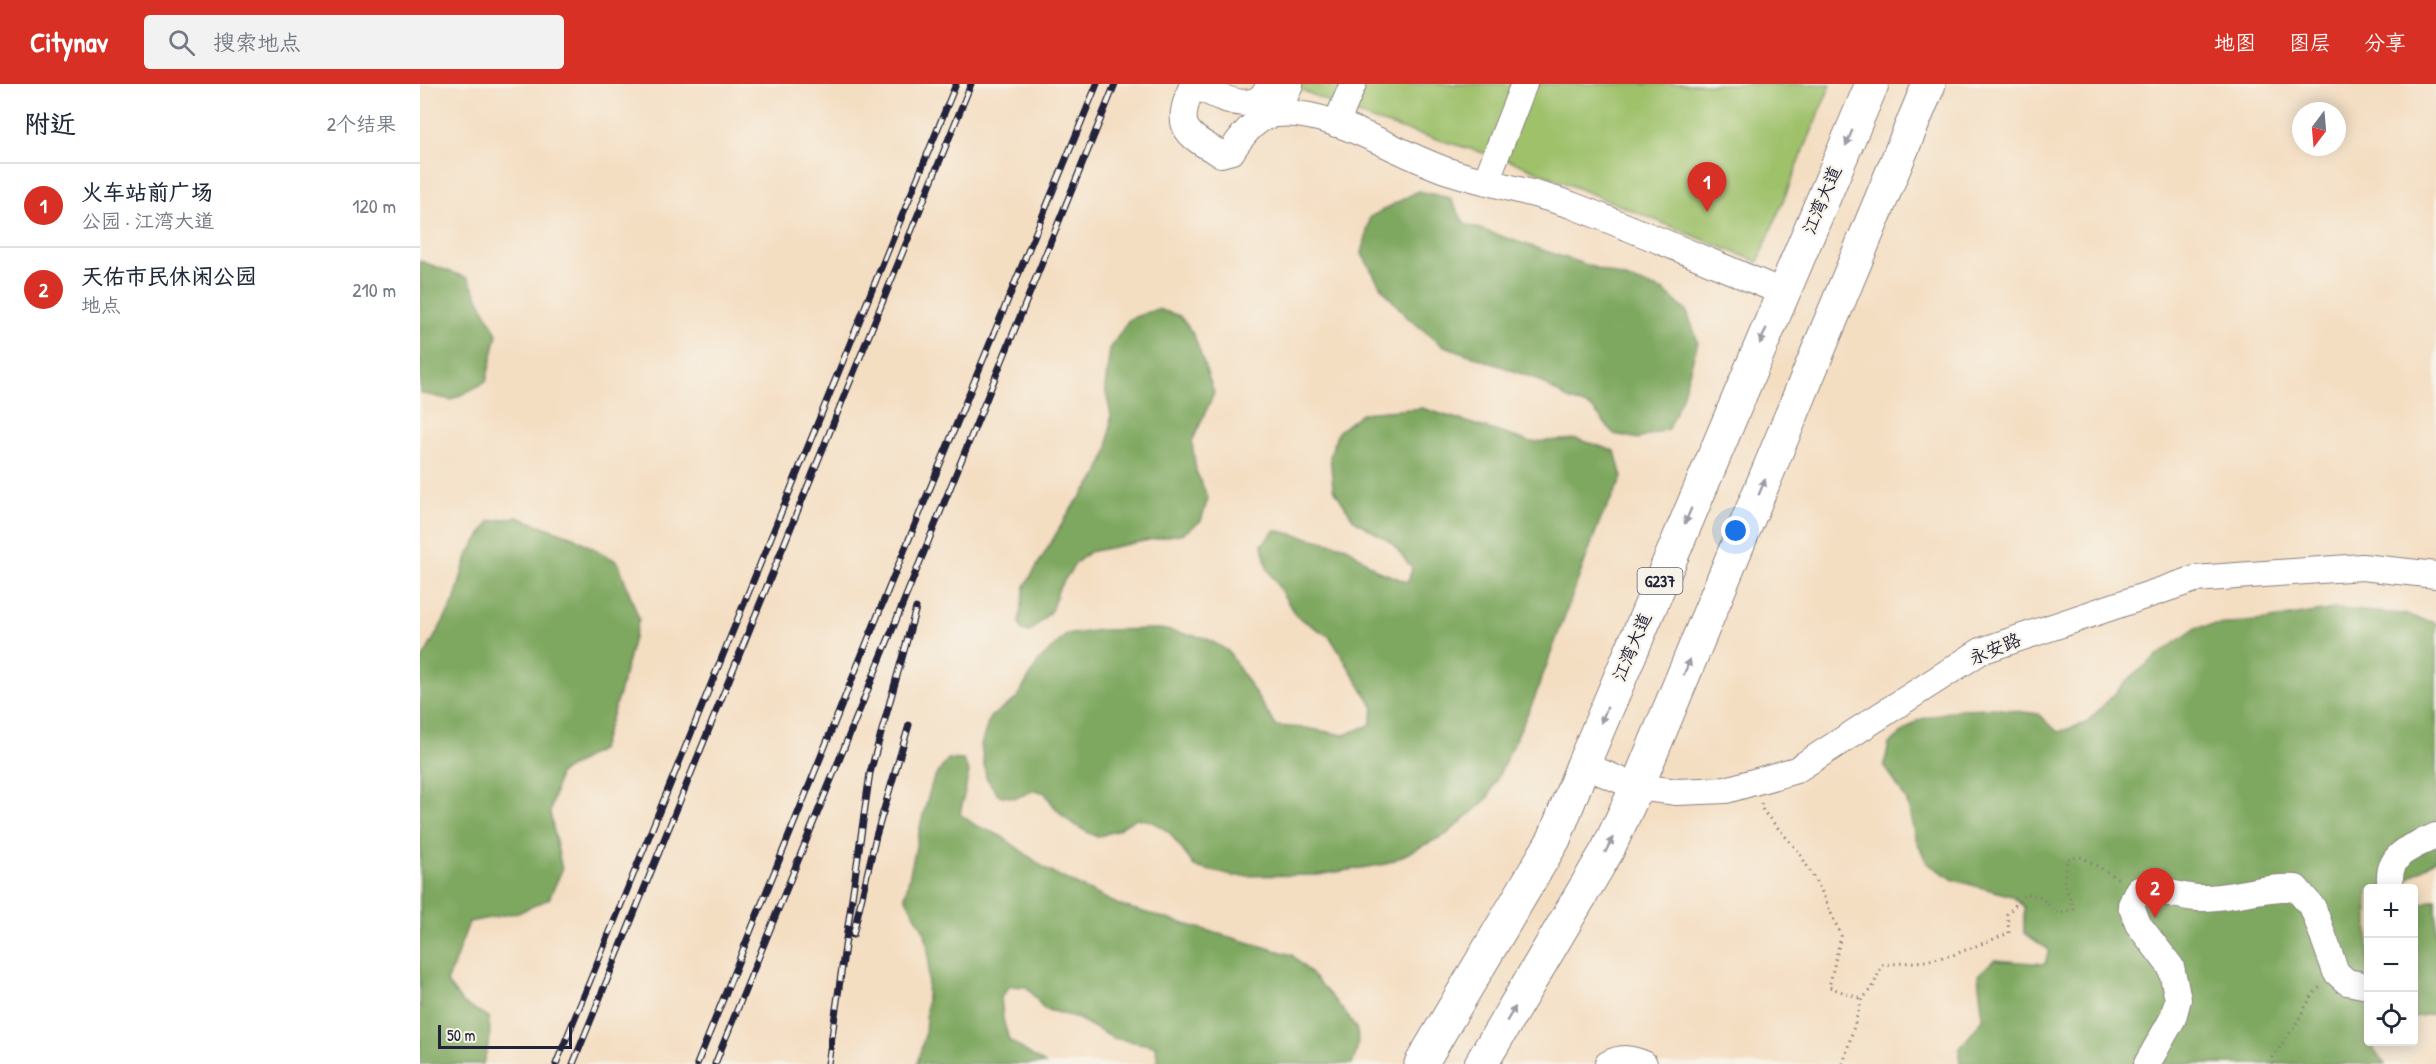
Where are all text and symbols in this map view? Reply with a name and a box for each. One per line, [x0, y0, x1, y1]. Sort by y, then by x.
search box [144, 15, 564, 69]
text: Citynav [30, 23, 108, 61]
icon: search [165, 26, 198, 59]
text: 搜索地点 [213, 27, 301, 57]
text: 地图 [2214, 28, 2256, 57]
text: 图层 [2289, 28, 2331, 57]
text: 分享 [2364, 28, 2406, 57]
north arrow [2292, 102, 2346, 156]
text: 附近 [24, 106, 76, 141]
text: 2个结果 [327, 110, 396, 137]
one-way arrow [1844, 129, 1854, 147]
pin: 1 [1688, 162, 1726, 212]
street label: 江湾大道 [1796, 162, 1847, 238]
text: 火车站前广场 [81, 177, 213, 207]
text: 1 [40, 192, 47, 219]
text: 120 m [352, 192, 396, 219]
text: 公园 · 江湾大道 [81, 207, 214, 234]
text: 天佑市民休闲公园 [81, 261, 257, 291]
text: 2 [39, 276, 48, 303]
text: 210 m [352, 276, 396, 303]
text: 地点 [81, 291, 121, 318]
one-way arrow [1758, 328, 1768, 346]
one-way arrow [1757, 477, 1767, 495]
one-way arrow [1683, 507, 1692, 525]
your location [1721, 516, 1750, 545]
road number: G237 [1638, 568, 1682, 594]
street label: 江湾大道 [1606, 609, 1657, 685]
street label: 永安路 [1965, 626, 2025, 671]
one-way arrow [1682, 657, 1692, 675]
one-way arrow [1599, 706, 1608, 724]
one-way arrow [1605, 837, 1614, 854]
pin: 2 [2136, 868, 2174, 918]
map controls [2364, 884, 2418, 1046]
button: + [2364, 884, 2418, 938]
button: − [2364, 938, 2418, 992]
button: locate [2364, 992, 2418, 1046]
one-way arrow [1505, 1006, 1516, 1022]
scale bar [438, 1022, 572, 1050]
text: 50 m [447, 1024, 476, 1046]

